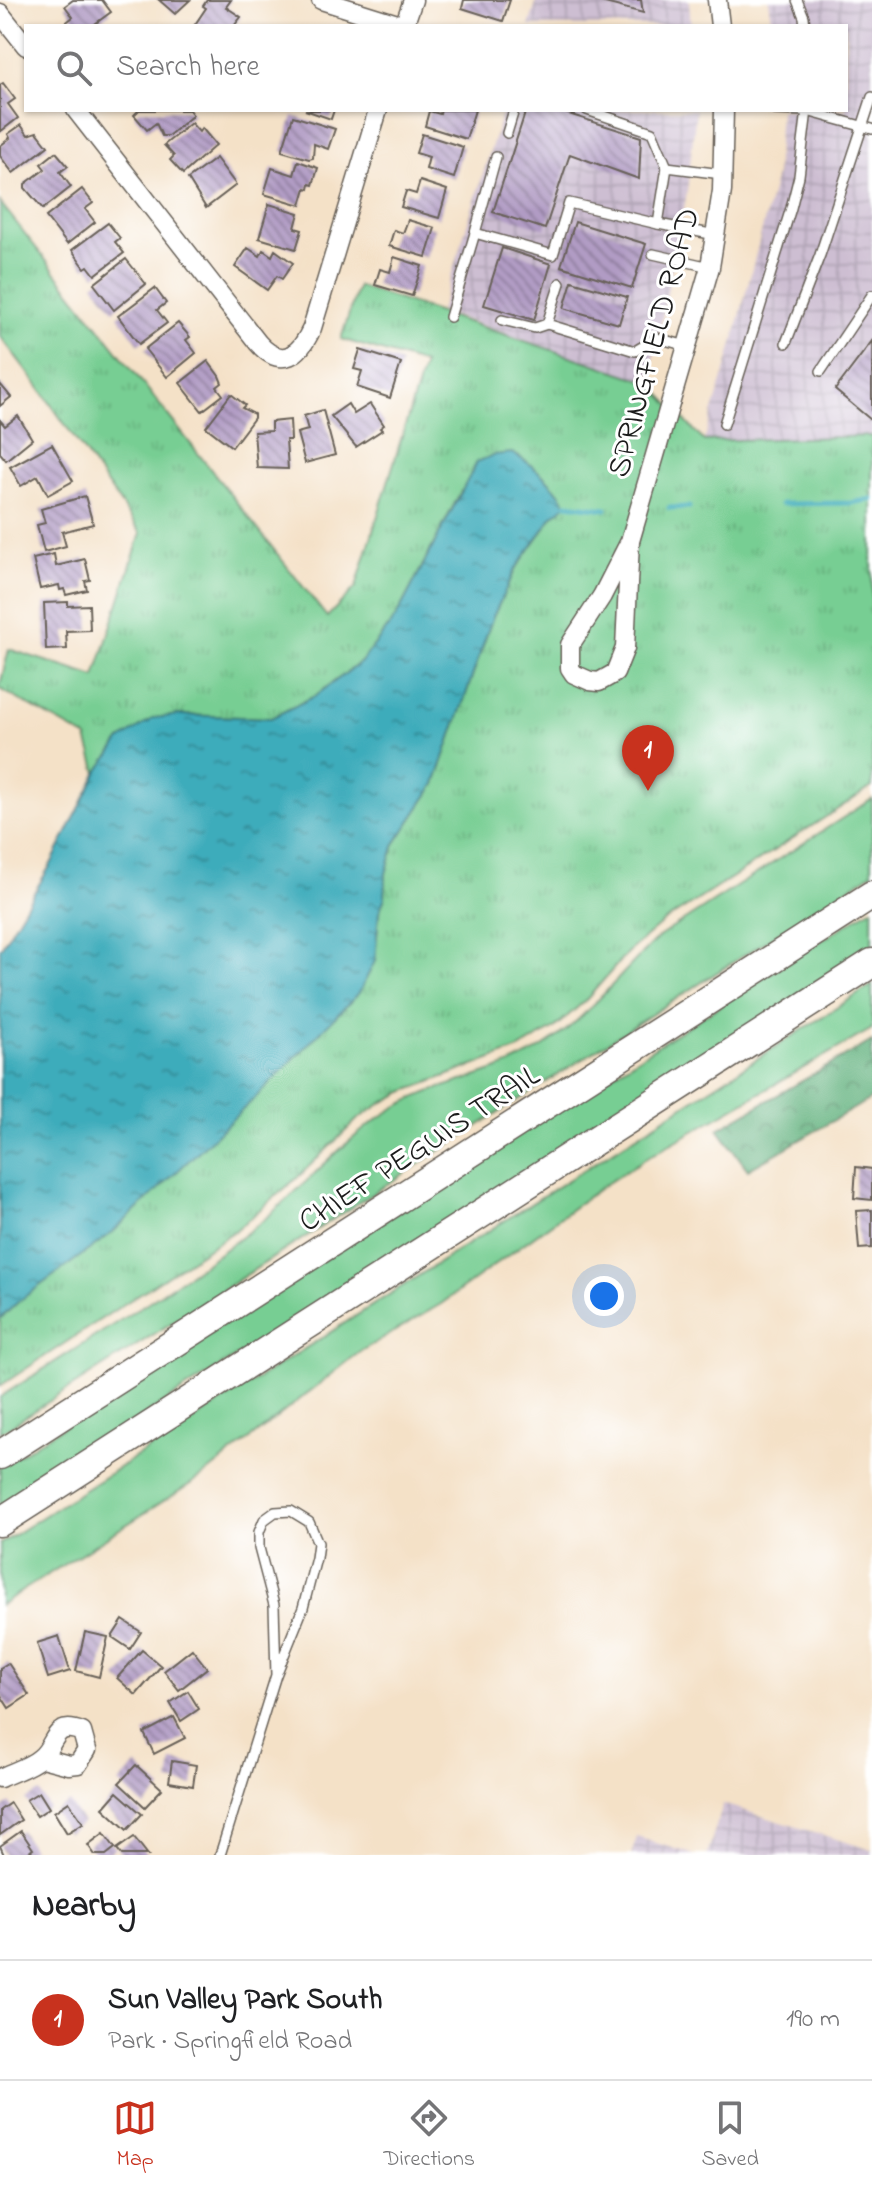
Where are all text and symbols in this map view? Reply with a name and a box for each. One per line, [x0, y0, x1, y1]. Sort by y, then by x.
search box [24, 24, 848, 112]
icon: search [52, 46, 96, 90]
text: Search here [116, 46, 260, 90]
street label: SPRINGFIELD ROAD [597, 203, 714, 483]
pin: 1 [622, 725, 674, 791]
street label: CHIEF PEGUIS TRAIL [290, 1054, 550, 1246]
your location [584, 1276, 624, 1316]
text: Nearby [32, 1882, 136, 1932]
text: Sun Valley Park South [108, 1979, 383, 2023]
text: 1 [54, 2001, 62, 2039]
text: 190 m [786, 2001, 840, 2039]
text: Park · Springfield Road [108, 2023, 352, 2061]
tab: Map [113, 2096, 157, 2176]
tab: Directions [384, 2096, 475, 2176]
tab: Saved [701, 2096, 759, 2176]

